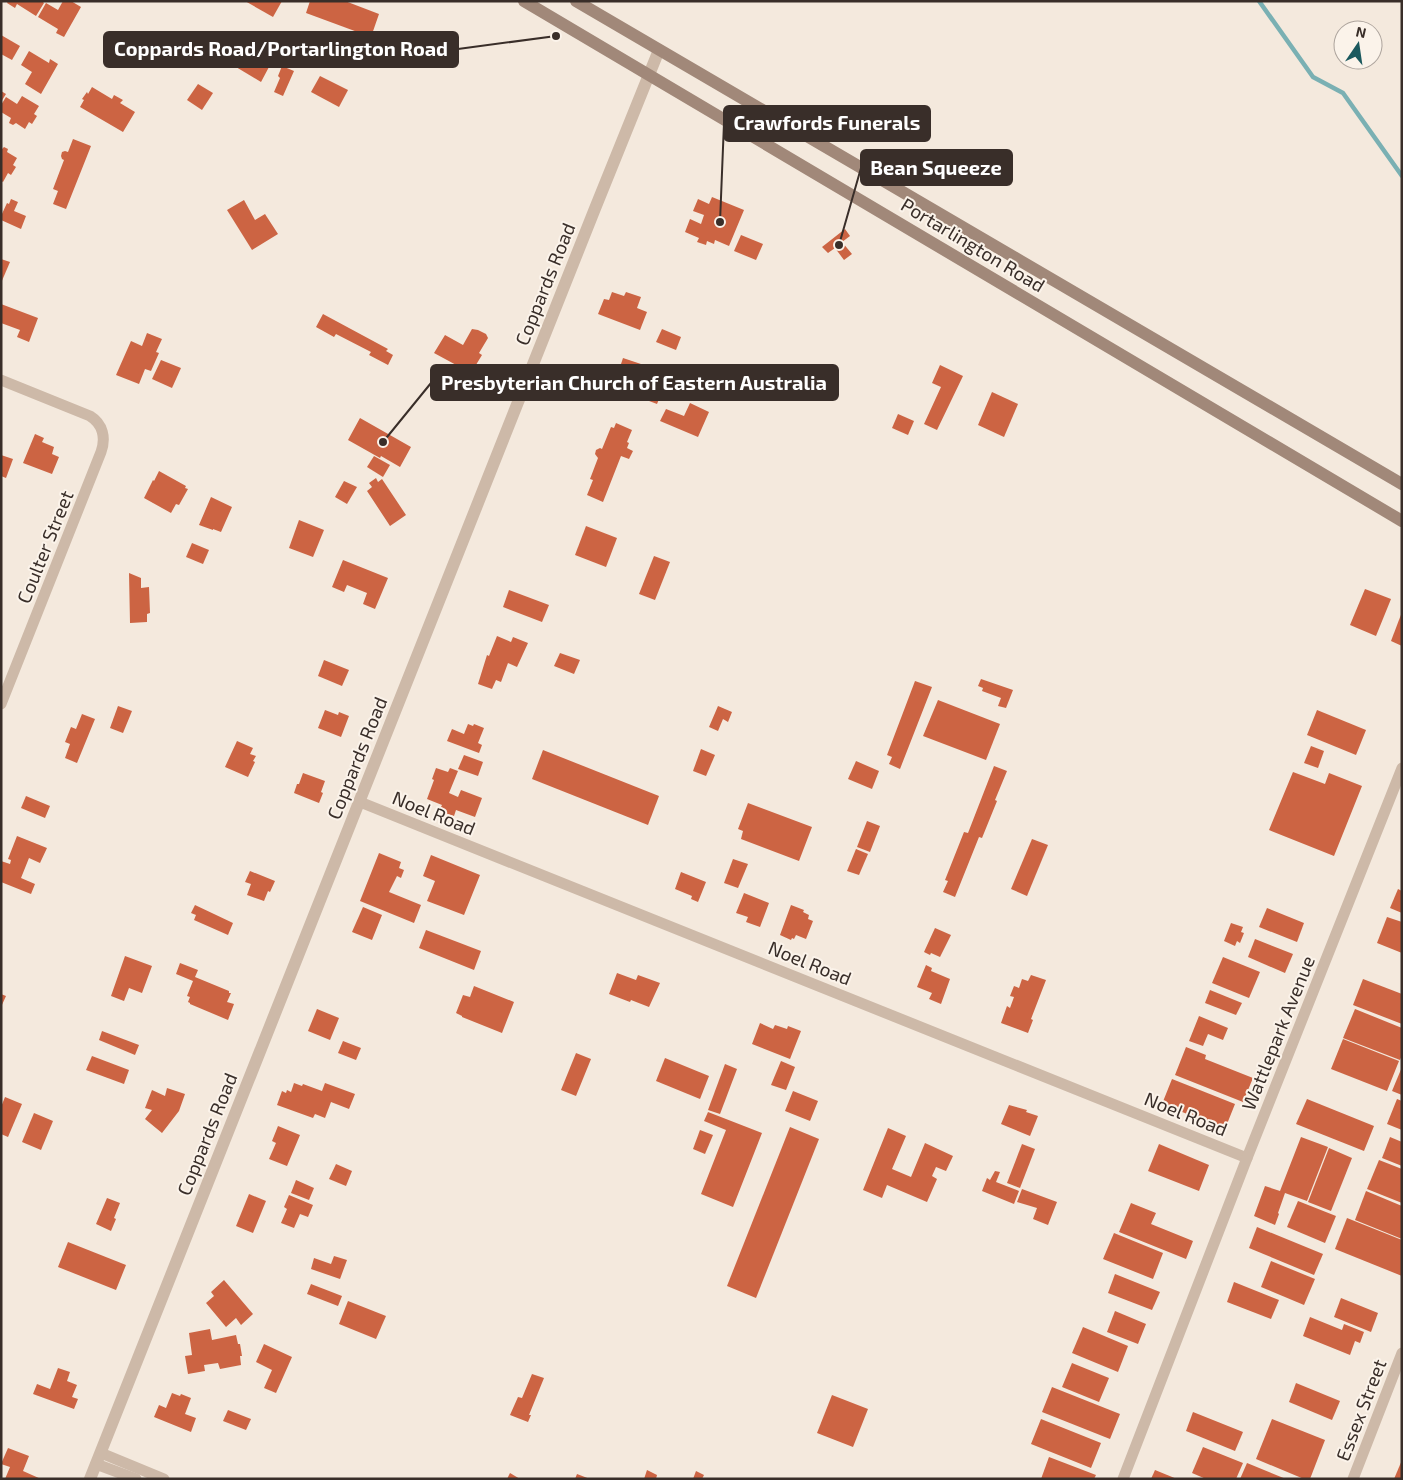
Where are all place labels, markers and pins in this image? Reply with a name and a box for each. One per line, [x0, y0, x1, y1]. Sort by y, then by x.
callout: Coppards Road/Portarlington Road [104, 32, 458, 67]
callout: Crawfords Funerals [724, 106, 930, 141]
callout: Bean Squeeze [861, 150, 1012, 185]
callout: Presbyterian Church of Eastern Australia [431, 365, 838, 400]

